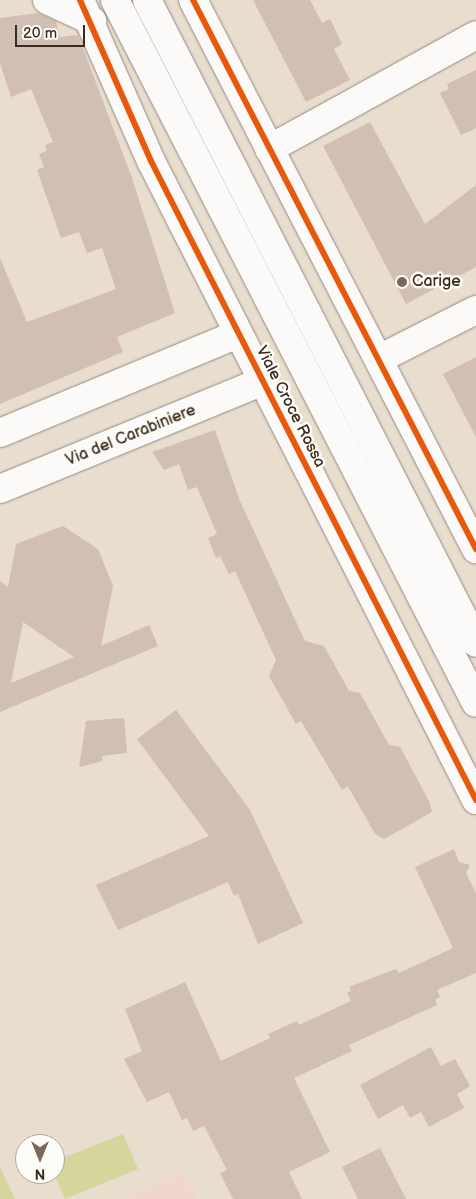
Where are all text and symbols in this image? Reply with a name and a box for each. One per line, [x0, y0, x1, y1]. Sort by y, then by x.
scale bar [18, 15, 88, 47]
text: 20 m [23, 24, 57, 43]
place label: Carige [412, 272, 461, 292]
marker: Carige [396, 276, 408, 288]
street label: Viale Croce Rossa [251, 343, 329, 471]
street label: Via del Carabiniere [63, 401, 199, 471]
north arrow [15, 1134, 65, 1184]
text: N [35, 1165, 45, 1182]

